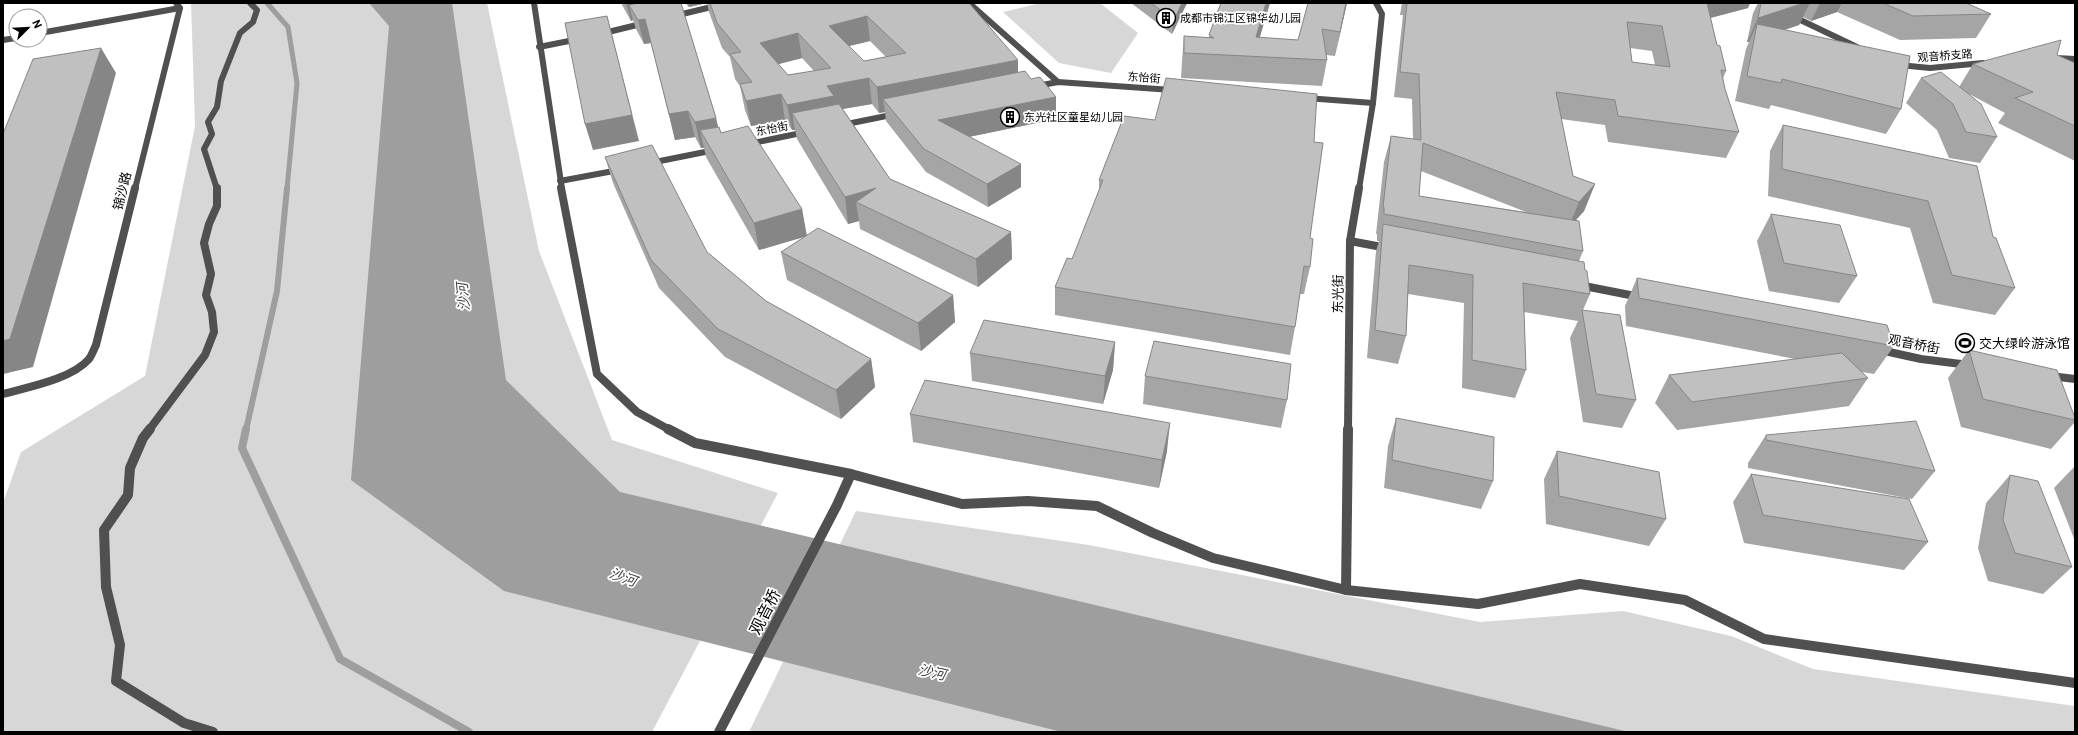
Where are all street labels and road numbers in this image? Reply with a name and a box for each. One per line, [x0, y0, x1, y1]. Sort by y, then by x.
street label: 观音桥支路 [1917, 48, 1973, 64]
street label: 东怡街 [1127, 70, 1161, 86]
street label: 东怡街 [755, 119, 789, 139]
street label: 锦沙路 [110, 170, 134, 212]
street label: 东光街 [1330, 274, 1346, 314]
street label: 观音桥街 [1887, 332, 1941, 356]
street label: 观音桥 [746, 586, 784, 638]

